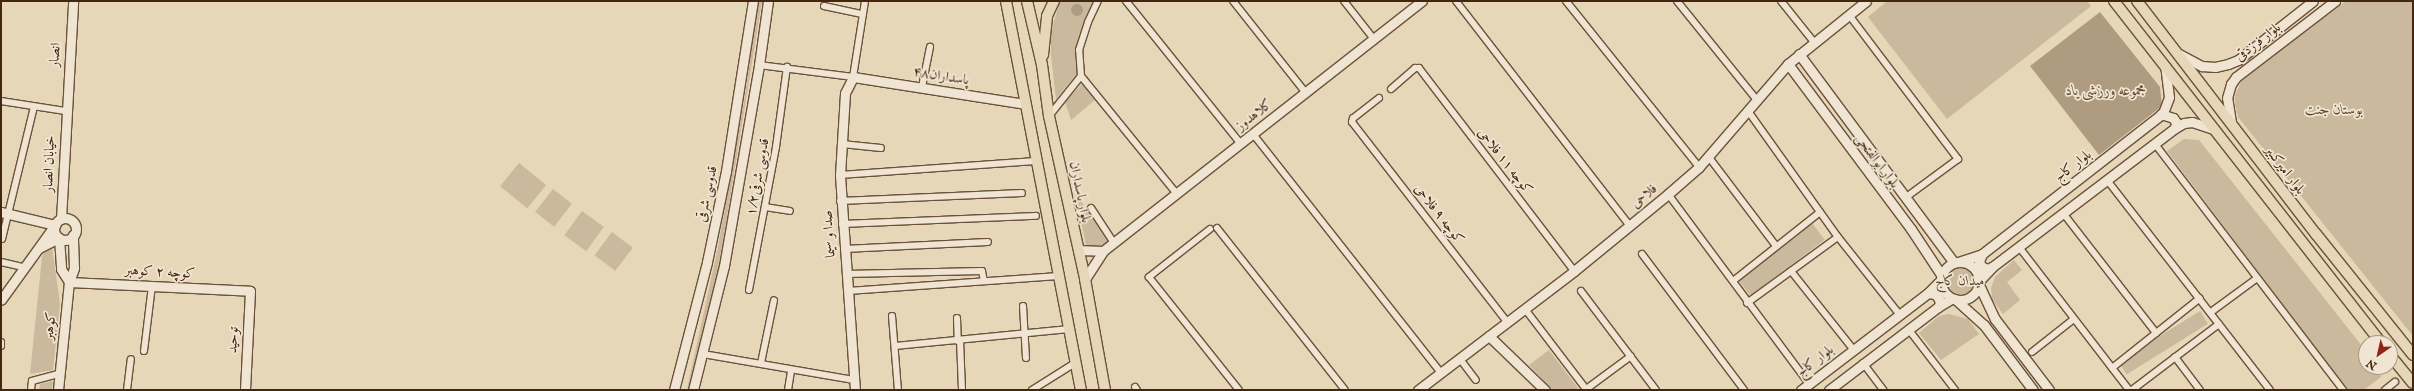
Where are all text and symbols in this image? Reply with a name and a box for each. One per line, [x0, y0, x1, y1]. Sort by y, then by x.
street label: بلوار فرزدقی [2232, 19, 2284, 65]
street label: انصار [46, 42, 64, 68]
street label: پاسداران۴۸ [912, 63, 970, 89]
water label: مجموعه ورزشی یاد [2065, 82, 2147, 100]
street label: کلاهدوز [1232, 96, 1276, 134]
park label: بوستان جنت [2305, 102, 2363, 118]
street label: کوچه ۱۱ فلاحی [1474, 125, 1536, 197]
street label: بلوار ابوالفتحی [1851, 130, 1903, 192]
street label: خیابان انصار [40, 135, 58, 193]
street label: قدوسی شرقی۱/۲ [743, 137, 773, 217]
street label: بلوار امیرکبیر [2261, 142, 2309, 198]
street label: بلوار کاج [2051, 146, 2095, 186]
street label: بلوار پاسداران [1065, 160, 1095, 224]
street label: قدوسی شرقی [693, 164, 721, 224]
street label: فلاحی [1627, 180, 1661, 212]
street label: کوچه ۹ فلاحی [1410, 181, 1468, 247]
street label: صدا و سیما [819, 210, 839, 258]
street label: کوچه ۲ کوهبر [124, 262, 196, 282]
park label: میدان کاج [1935, 273, 1985, 289]
street label: کوهبر [40, 311, 60, 341]
street label: توحید [224, 326, 242, 354]
north arrow [2358, 335, 2398, 375]
street label: بلوار کاج [1793, 341, 1837, 381]
text: N [2364, 356, 2380, 373]

